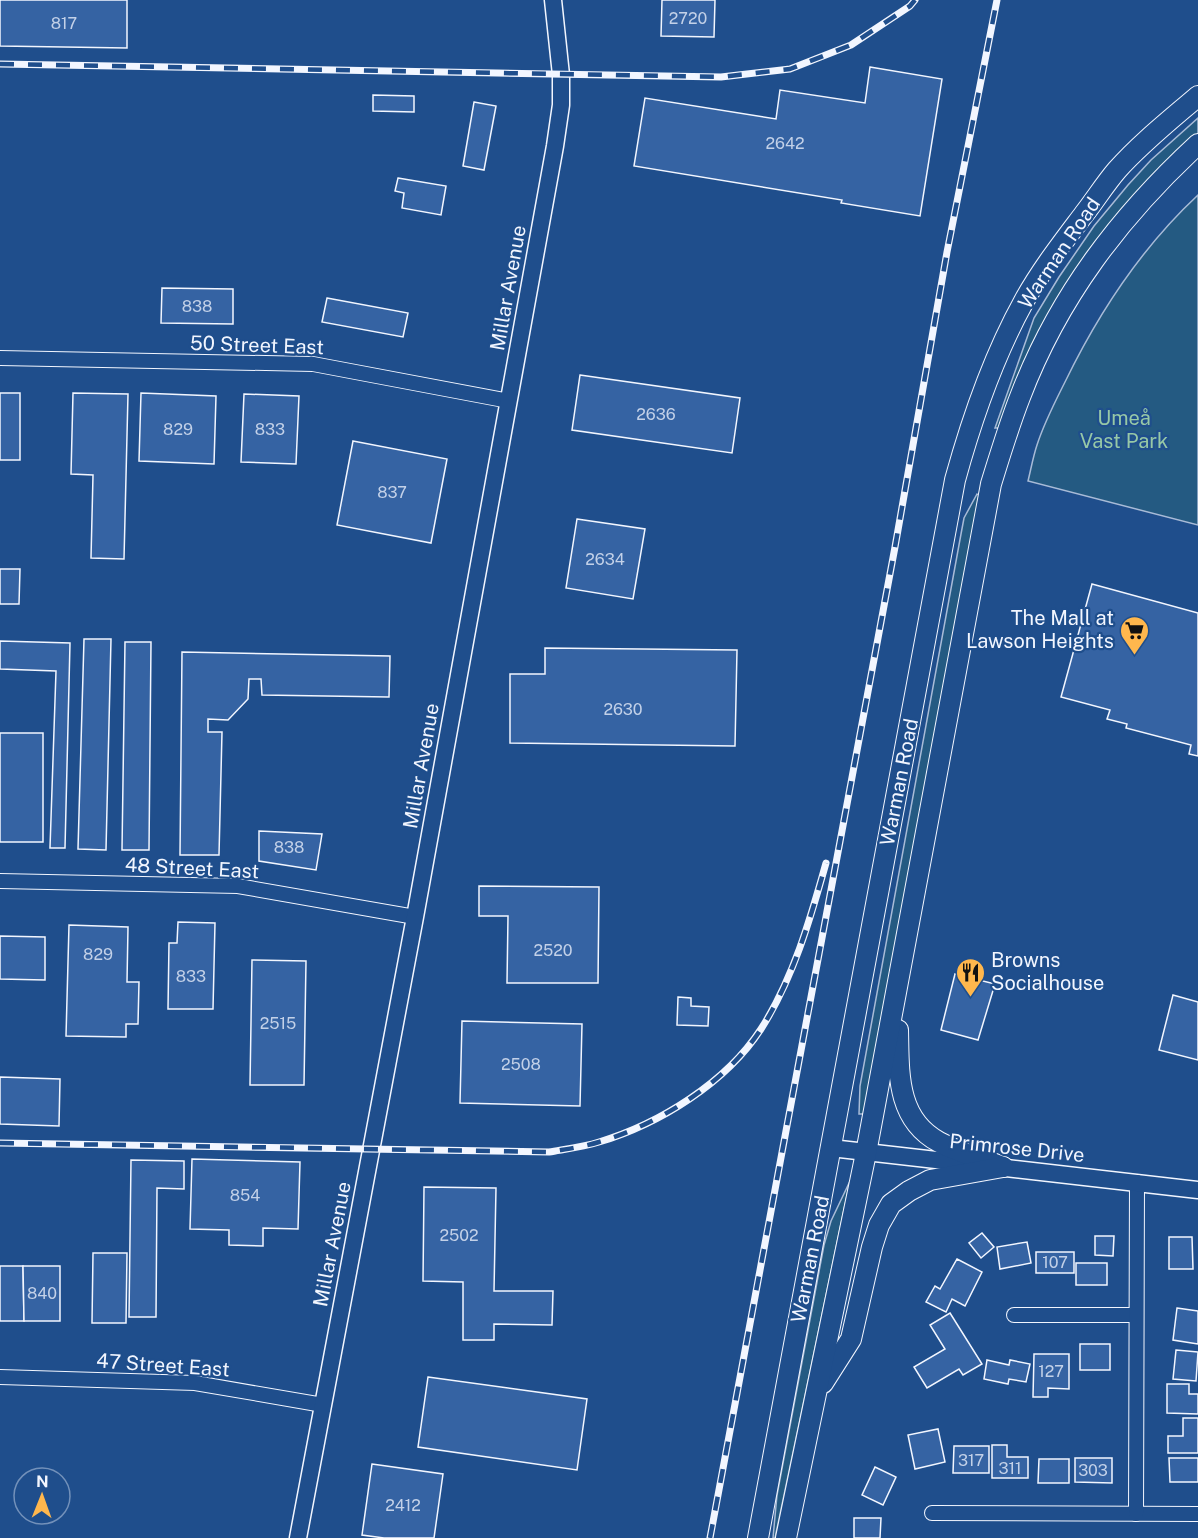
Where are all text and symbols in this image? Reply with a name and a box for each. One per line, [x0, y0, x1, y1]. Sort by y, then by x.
house number: 2720 [669, 9, 707, 28]
house number: 817 [51, 14, 77, 33]
house number: 2642 [765, 134, 805, 153]
street label: Warman Road [1013, 193, 1105, 313]
street label: Millar Avenue [485, 223, 531, 353]
house number: 838 [182, 297, 212, 316]
street label: 50 Street East [190, 331, 324, 359]
house number: 2636 [636, 405, 676, 424]
park label: Umeå Vast Park [1080, 406, 1168, 453]
house number: 829 [163, 420, 193, 439]
house number: 833 [255, 420, 285, 439]
house number: 837 [377, 483, 407, 502]
house number: 2634 [585, 550, 625, 569]
place label: The Mall at Lawson Heights [966, 606, 1114, 653]
supermarket icon: The Mall at Lawson Heights [1119, 614, 1151, 656]
house number: 2630 [603, 700, 643, 719]
street label: Millar Avenue [398, 701, 444, 831]
street label: Warman Road [875, 716, 923, 848]
house number: 838 [274, 838, 304, 857]
street label: 48 Street East [124, 852, 260, 884]
house number: 2520 [533, 941, 573, 960]
house number: 829 [83, 945, 113, 964]
place label: Browns Socialhouse [991, 948, 1104, 995]
restaurant icon: Browns Socialhouse [954, 956, 986, 998]
house number: 833 [176, 967, 206, 986]
house number: 2515 [260, 1014, 296, 1033]
house number: 2508 [501, 1055, 541, 1074]
street label: Primrose Drive [948, 1129, 1086, 1167]
street label: Millar Avenue [308, 1179, 356, 1309]
house number: 854 [230, 1186, 260, 1205]
street label: Warman Road [786, 1193, 834, 1325]
house number: 2502 [439, 1226, 479, 1245]
house number: 107 [1042, 1253, 1068, 1272]
house number: 840 [27, 1284, 57, 1303]
street label: 47 Street East [96, 1348, 230, 1382]
house number: 127 [1038, 1362, 1064, 1381]
house number: 317 [958, 1451, 984, 1470]
house number: 311 [998, 1459, 1022, 1478]
house number: 303 [1078, 1461, 1108, 1480]
north arrow [12, 1466, 72, 1526]
text: N [36, 1472, 49, 1491]
house number: 2412 [385, 1496, 421, 1515]

